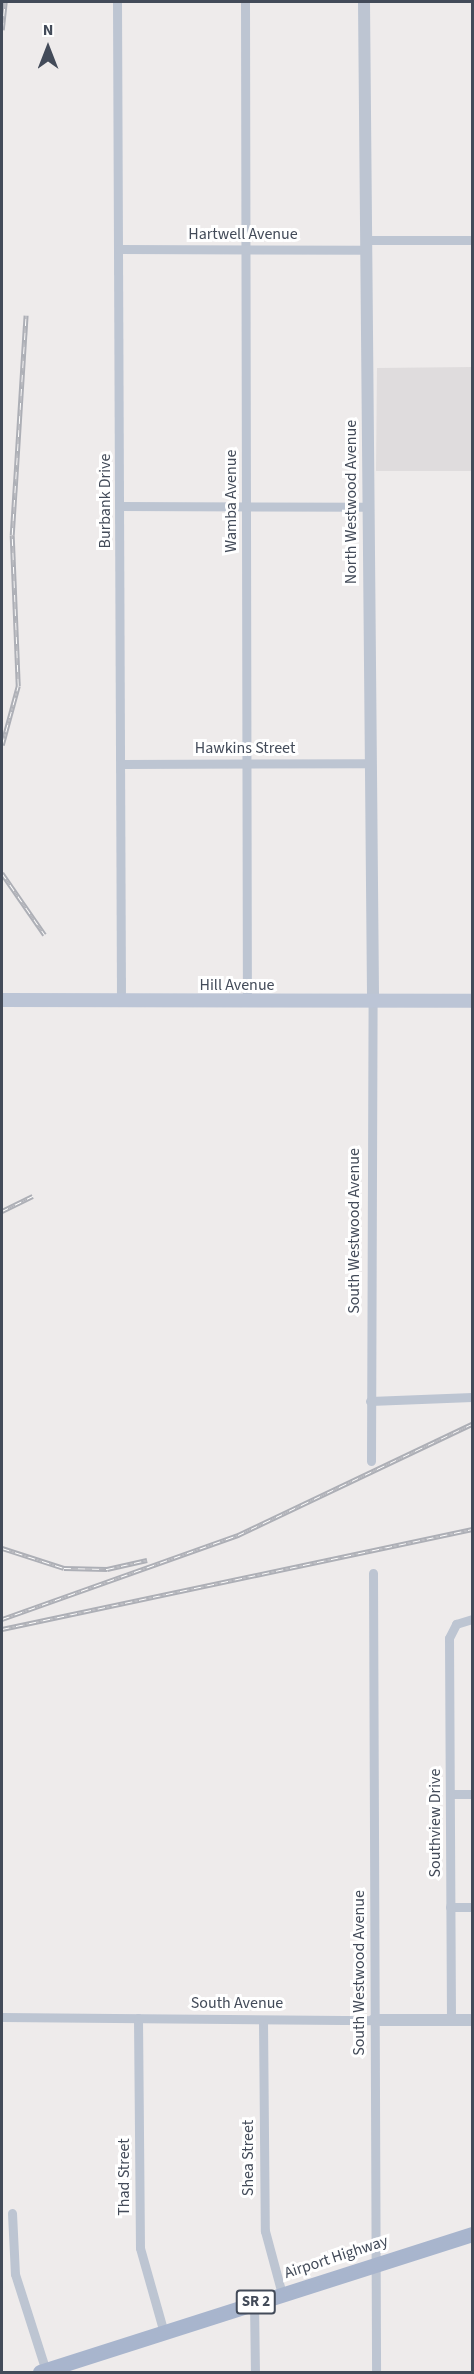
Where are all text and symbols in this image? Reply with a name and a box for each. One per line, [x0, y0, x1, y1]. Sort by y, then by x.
north arrow [18, 18, 78, 78]
text: N [43, 19, 53, 41]
street label: Hartwell Avenue [188, 224, 298, 244]
street label: North Westwood Avenue [341, 420, 361, 584]
street label: Wamba Avenue [221, 450, 241, 552]
street label: Burbank Drive [95, 454, 115, 548]
street label: Hawkins Street [195, 738, 295, 758]
street label: Hill Avenue [199, 975, 275, 995]
street label: South Westwood Avenue [344, 1148, 364, 1314]
street label: Southview Drive [425, 1769, 445, 1877]
street label: South Westwood Avenue [349, 1890, 369, 2056]
street label: South Avenue [191, 1993, 283, 2013]
street label: Shea Street [238, 2120, 258, 2196]
street label: Thad Street [114, 2138, 134, 2216]
street label: Airport Highway [282, 2231, 390, 2283]
road number: SR 2 [235, 2290, 277, 2314]

